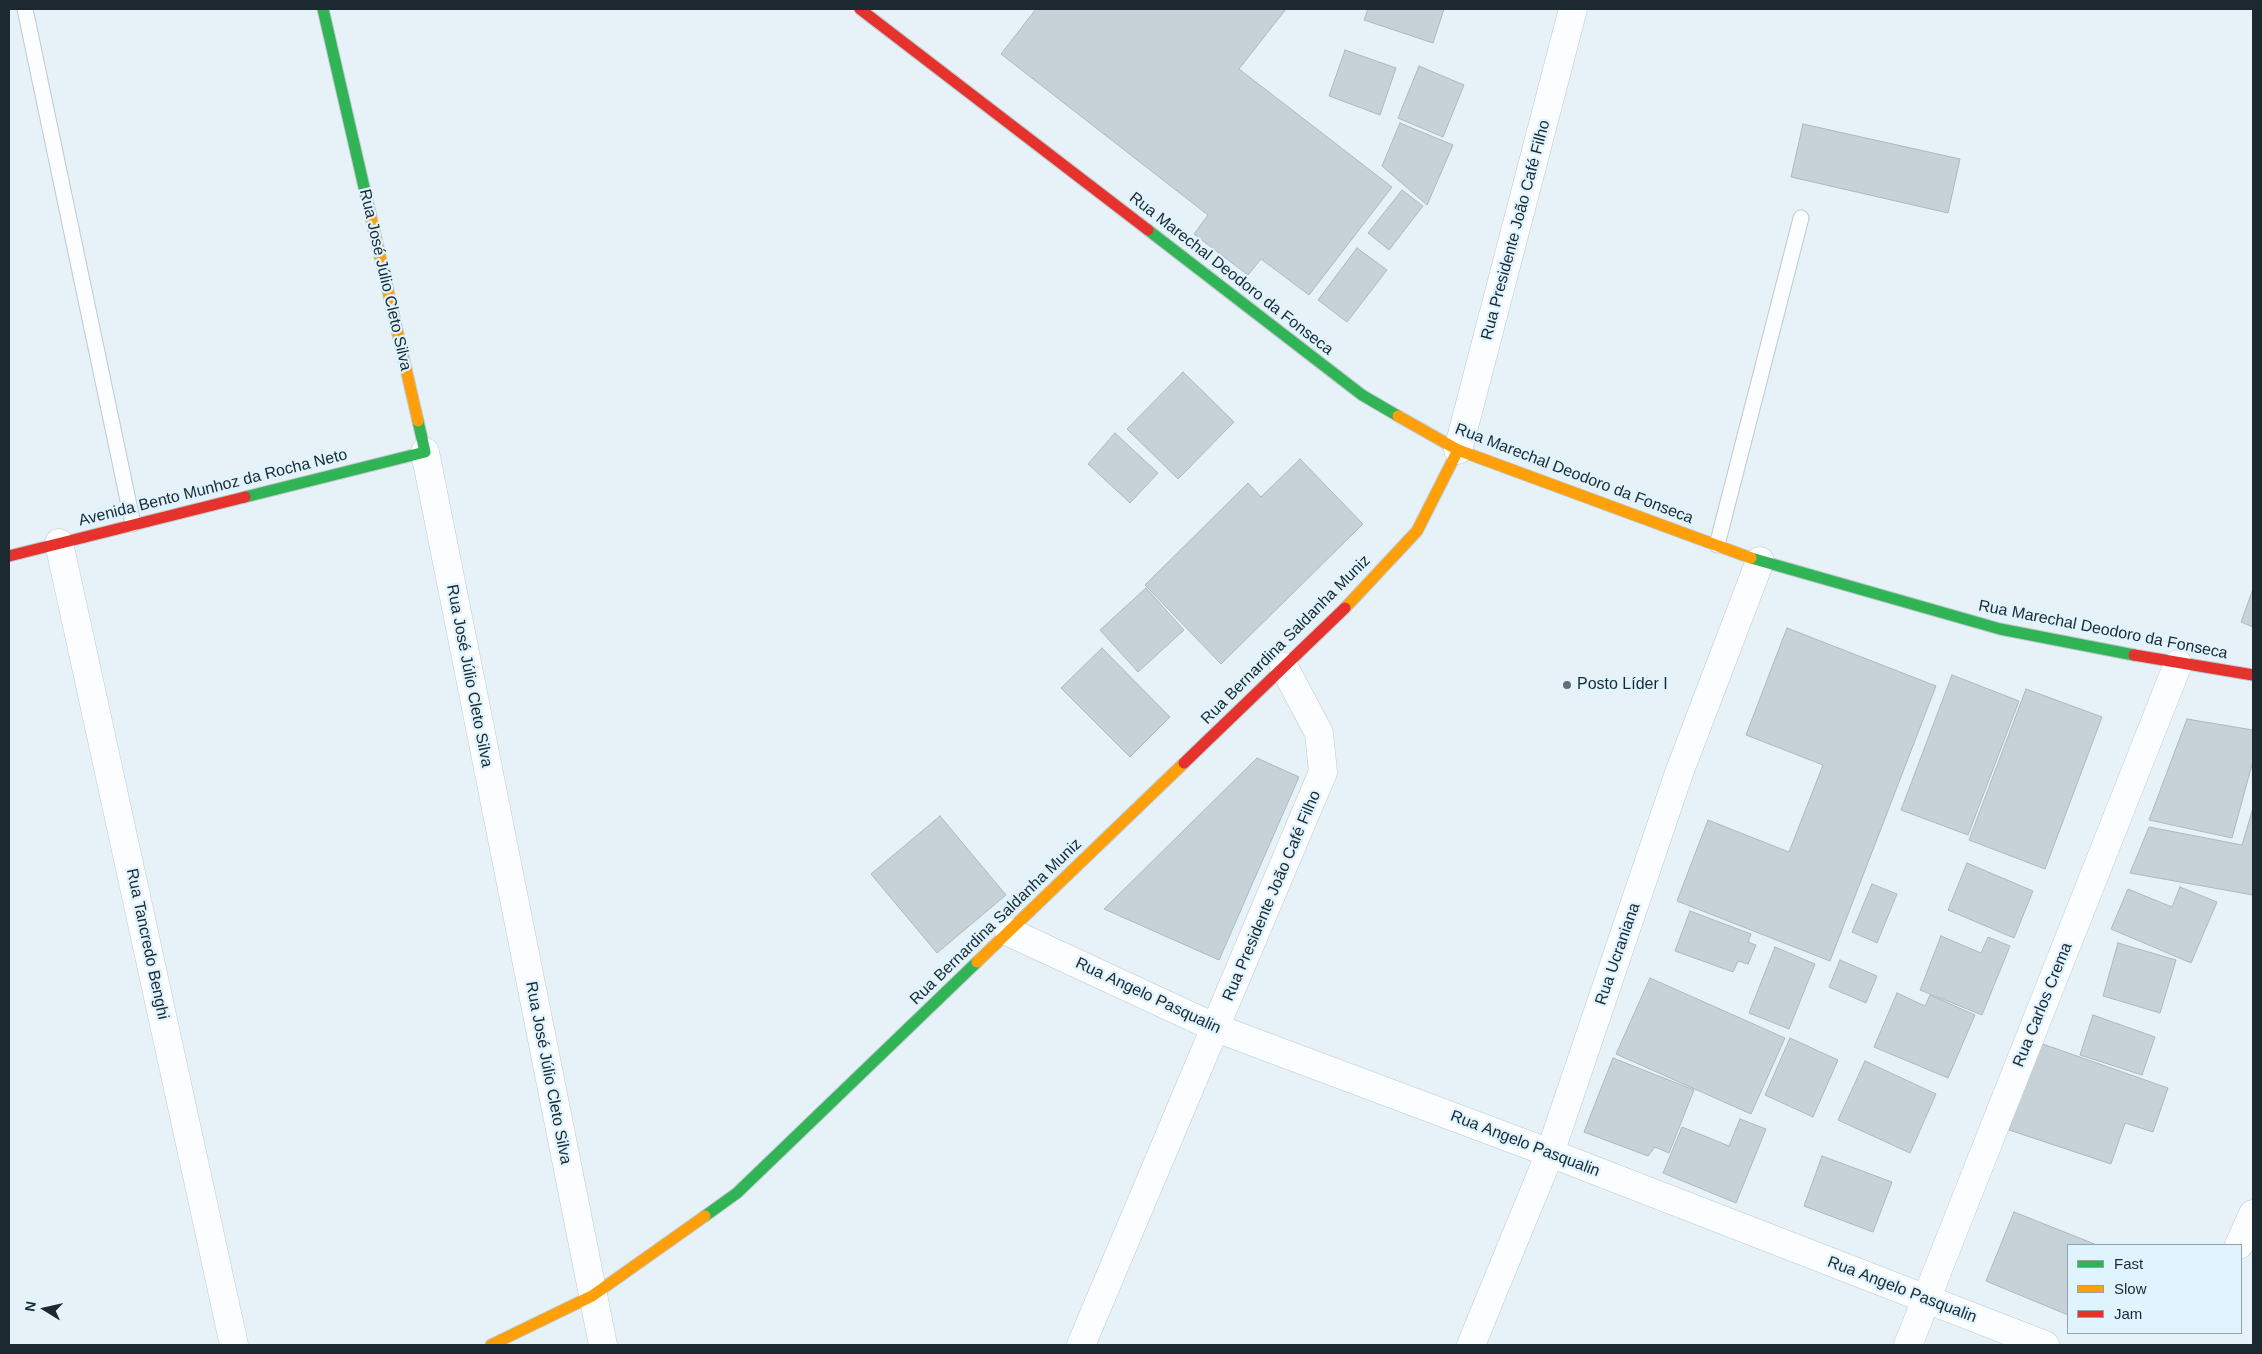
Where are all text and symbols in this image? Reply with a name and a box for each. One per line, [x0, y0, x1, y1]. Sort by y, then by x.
street label: Rua Presidente João Café Filho [1477, 118, 1555, 342]
street label: Rua José Júlio Cleto Silva [355, 187, 415, 373]
street label: Rua Marechal Deodoro da Fonseca [1125, 188, 1337, 360]
street label: Rua Marechal Deodoro da Fonseca [1452, 420, 1696, 528]
street label: Avenida Bento Munhoz da Rocha Neto [77, 445, 349, 531]
street label: Rua Bernardina Saldanha Muniz [1197, 551, 1375, 729]
street label: Rua José Júlio Cleto Silva [442, 583, 496, 769]
street label: Rua Marechal Deodoro da Fonseca [1977, 596, 2229, 664]
place label: Posto Líder I [1577, 675, 1668, 695]
marker: Posto Líder I [1561, 679, 1573, 691]
street label: Rua Presidente João Café Filho [1219, 788, 1325, 1004]
street label: Rua Bernardina Saldanha Muniz [906, 835, 1086, 1009]
street label: Rua Tancredo Benghi [122, 867, 172, 1021]
street label: Rua Ucraniana [1592, 900, 1644, 1008]
street label: Rua Carlos Crema [2009, 940, 2077, 1070]
street label: Rua Angelo Pasqualin [1072, 954, 1224, 1038]
street label: Rua José Júlio Cleto Silva [521, 980, 575, 1166]
street label: Rua Angelo Pasqualin [1448, 1107, 1602, 1181]
legend [2067, 1244, 2242, 1334]
street label: Rua Angelo Pasqualin [1825, 1253, 1979, 1327]
text: Fast [2114, 1255, 2143, 1272]
text: Slow [2114, 1280, 2147, 1297]
north arrow [20, 1284, 70, 1334]
text: N [21, 1300, 39, 1313]
text: Jam [2114, 1305, 2142, 1322]

